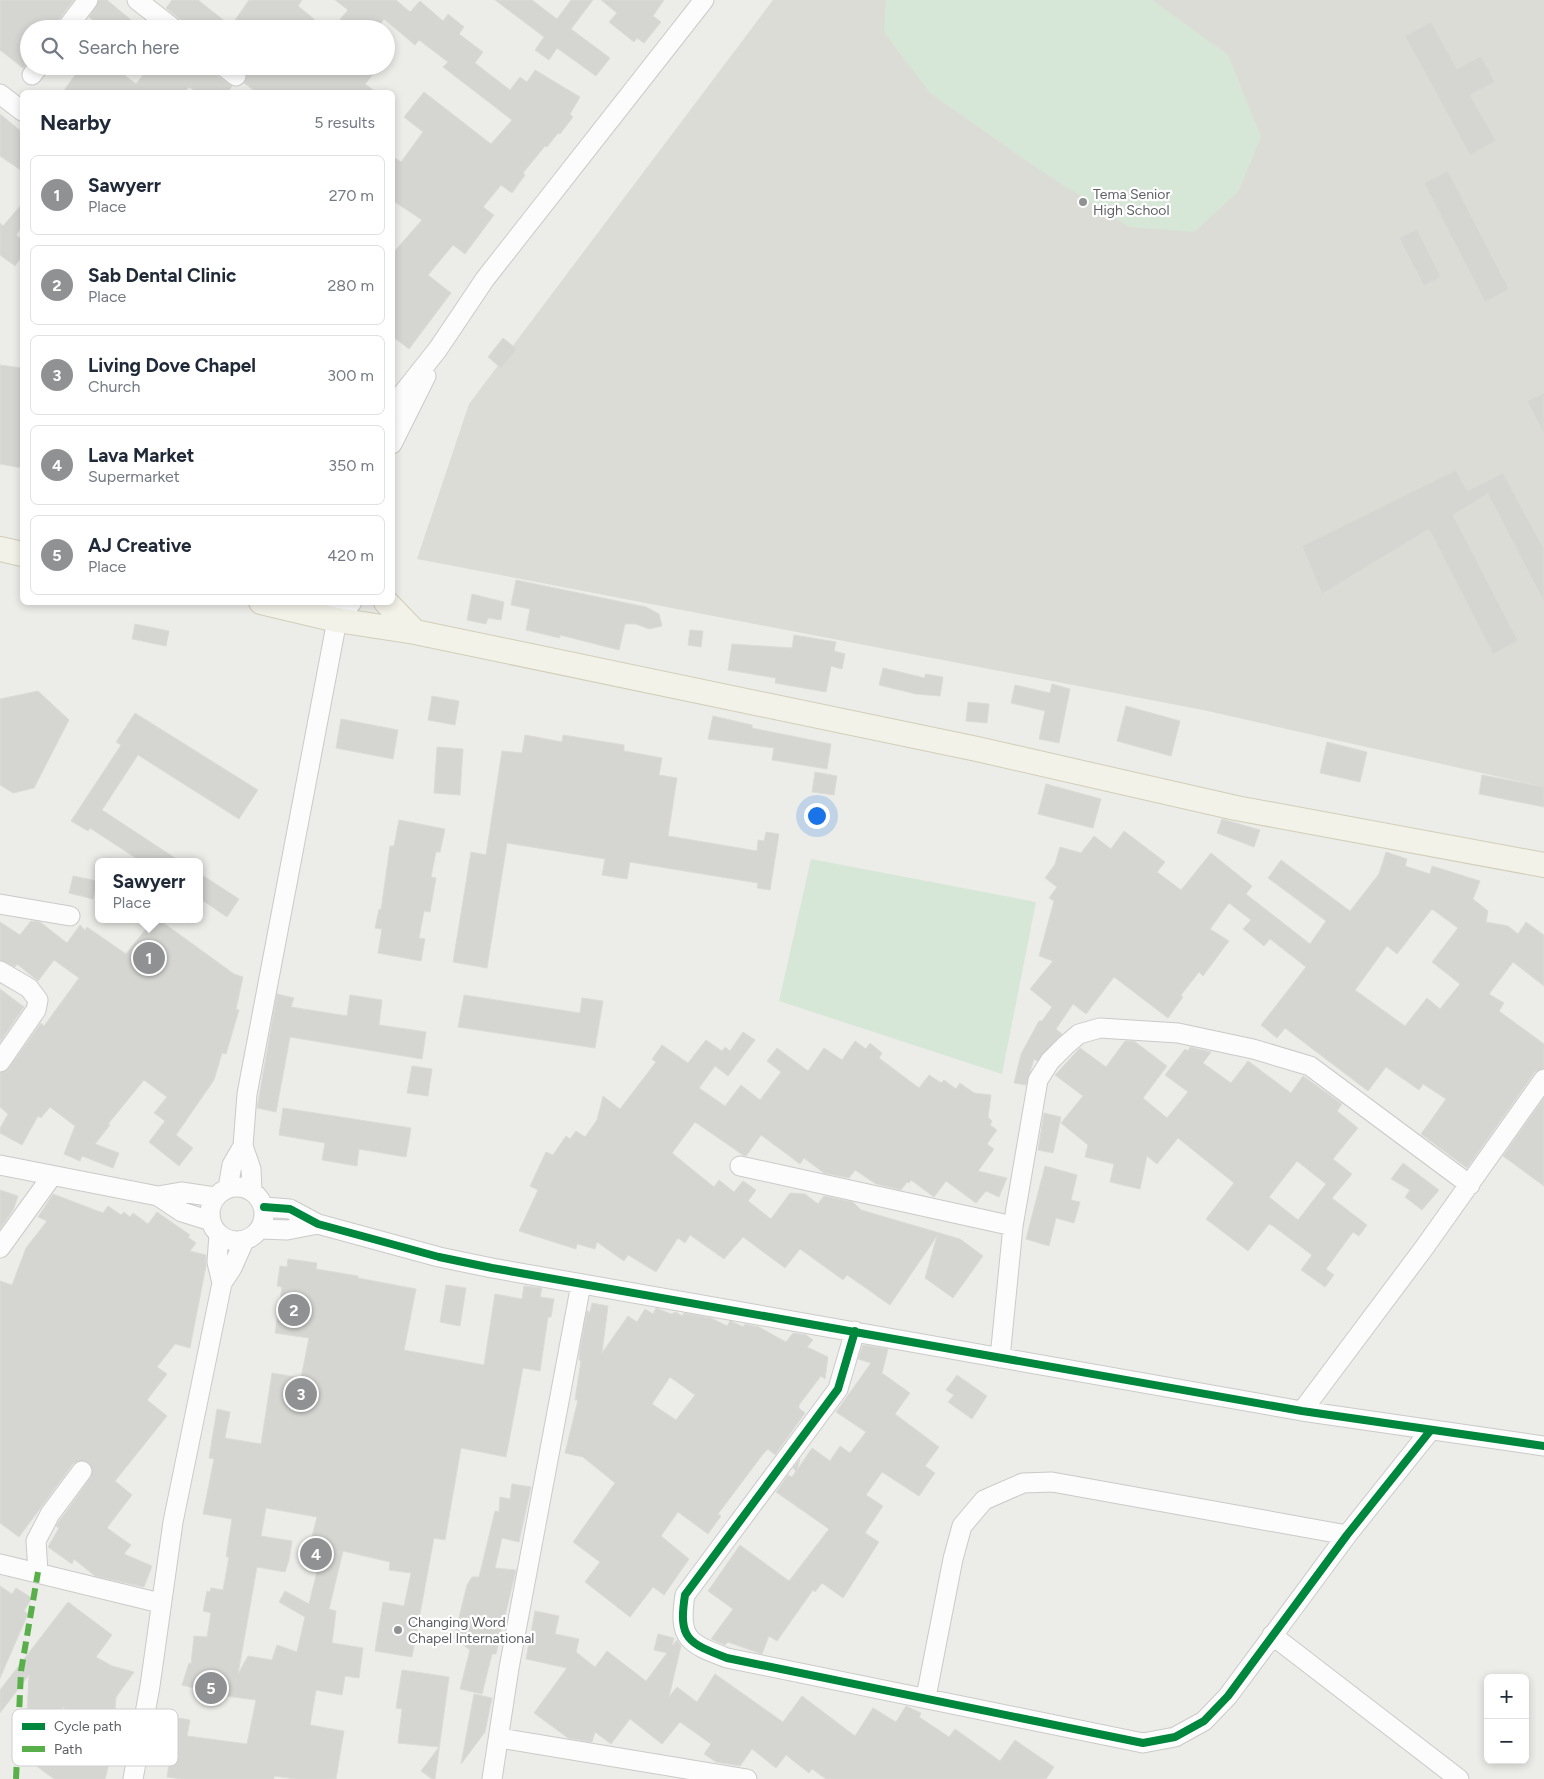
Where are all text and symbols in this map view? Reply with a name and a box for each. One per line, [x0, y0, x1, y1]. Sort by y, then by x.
search box [20, 20, 395, 75]
icon: search [38, 34, 66, 62]
text: Search here [78, 36, 180, 59]
text: Nearby [40, 110, 111, 135]
text: 5 results [314, 113, 375, 132]
text: Sawyerr [88, 174, 161, 197]
text: 1 [54, 186, 60, 205]
text: 270 m [329, 186, 374, 205]
place label: Tema Senior High School [1093, 186, 1170, 219]
marker: Tema Senior High School [1077, 196, 1089, 208]
text: Place [88, 197, 126, 216]
text: Sab Dental Clinic [88, 264, 237, 287]
text: 2 [52, 276, 62, 295]
text: 280 m [327, 276, 374, 295]
text: Place [88, 287, 126, 306]
text: Living Dove Chapel [88, 354, 256, 377]
text: 3 [53, 366, 61, 385]
text: 300 m [327, 366, 374, 385]
text: Church [88, 377, 140, 396]
text: Lava Market [88, 444, 194, 467]
text: 4 [52, 456, 62, 475]
text: 350 m [328, 456, 374, 475]
text: Supermarket [88, 467, 180, 486]
text: AJ Creative [88, 534, 192, 557]
text: 5 [52, 546, 62, 565]
text: 420 m [327, 546, 374, 565]
text: Place [88, 557, 126, 576]
your location [804, 803, 830, 829]
popup [95, 858, 203, 923]
text: Sawyerr [113, 870, 185, 893]
text: Place [113, 893, 151, 912]
pin: 1 [133, 939, 165, 977]
pin: 2 [278, 1291, 310, 1329]
pin: 3 [285, 1375, 317, 1413]
pin: 4 [300, 1535, 332, 1573]
place label: Changing Word Chapel International [408, 1614, 534, 1647]
marker: Changing Word Chapel International [392, 1624, 404, 1636]
pin: 5 [195, 1669, 227, 1707]
map controls [1484, 1674, 1529, 1764]
button: + [1484, 1674, 1529, 1719]
legend [12, 1709, 178, 1766]
text: Cycle path [54, 1718, 122, 1735]
button: − [1484, 1719, 1529, 1764]
text: Path [54, 1741, 82, 1758]

